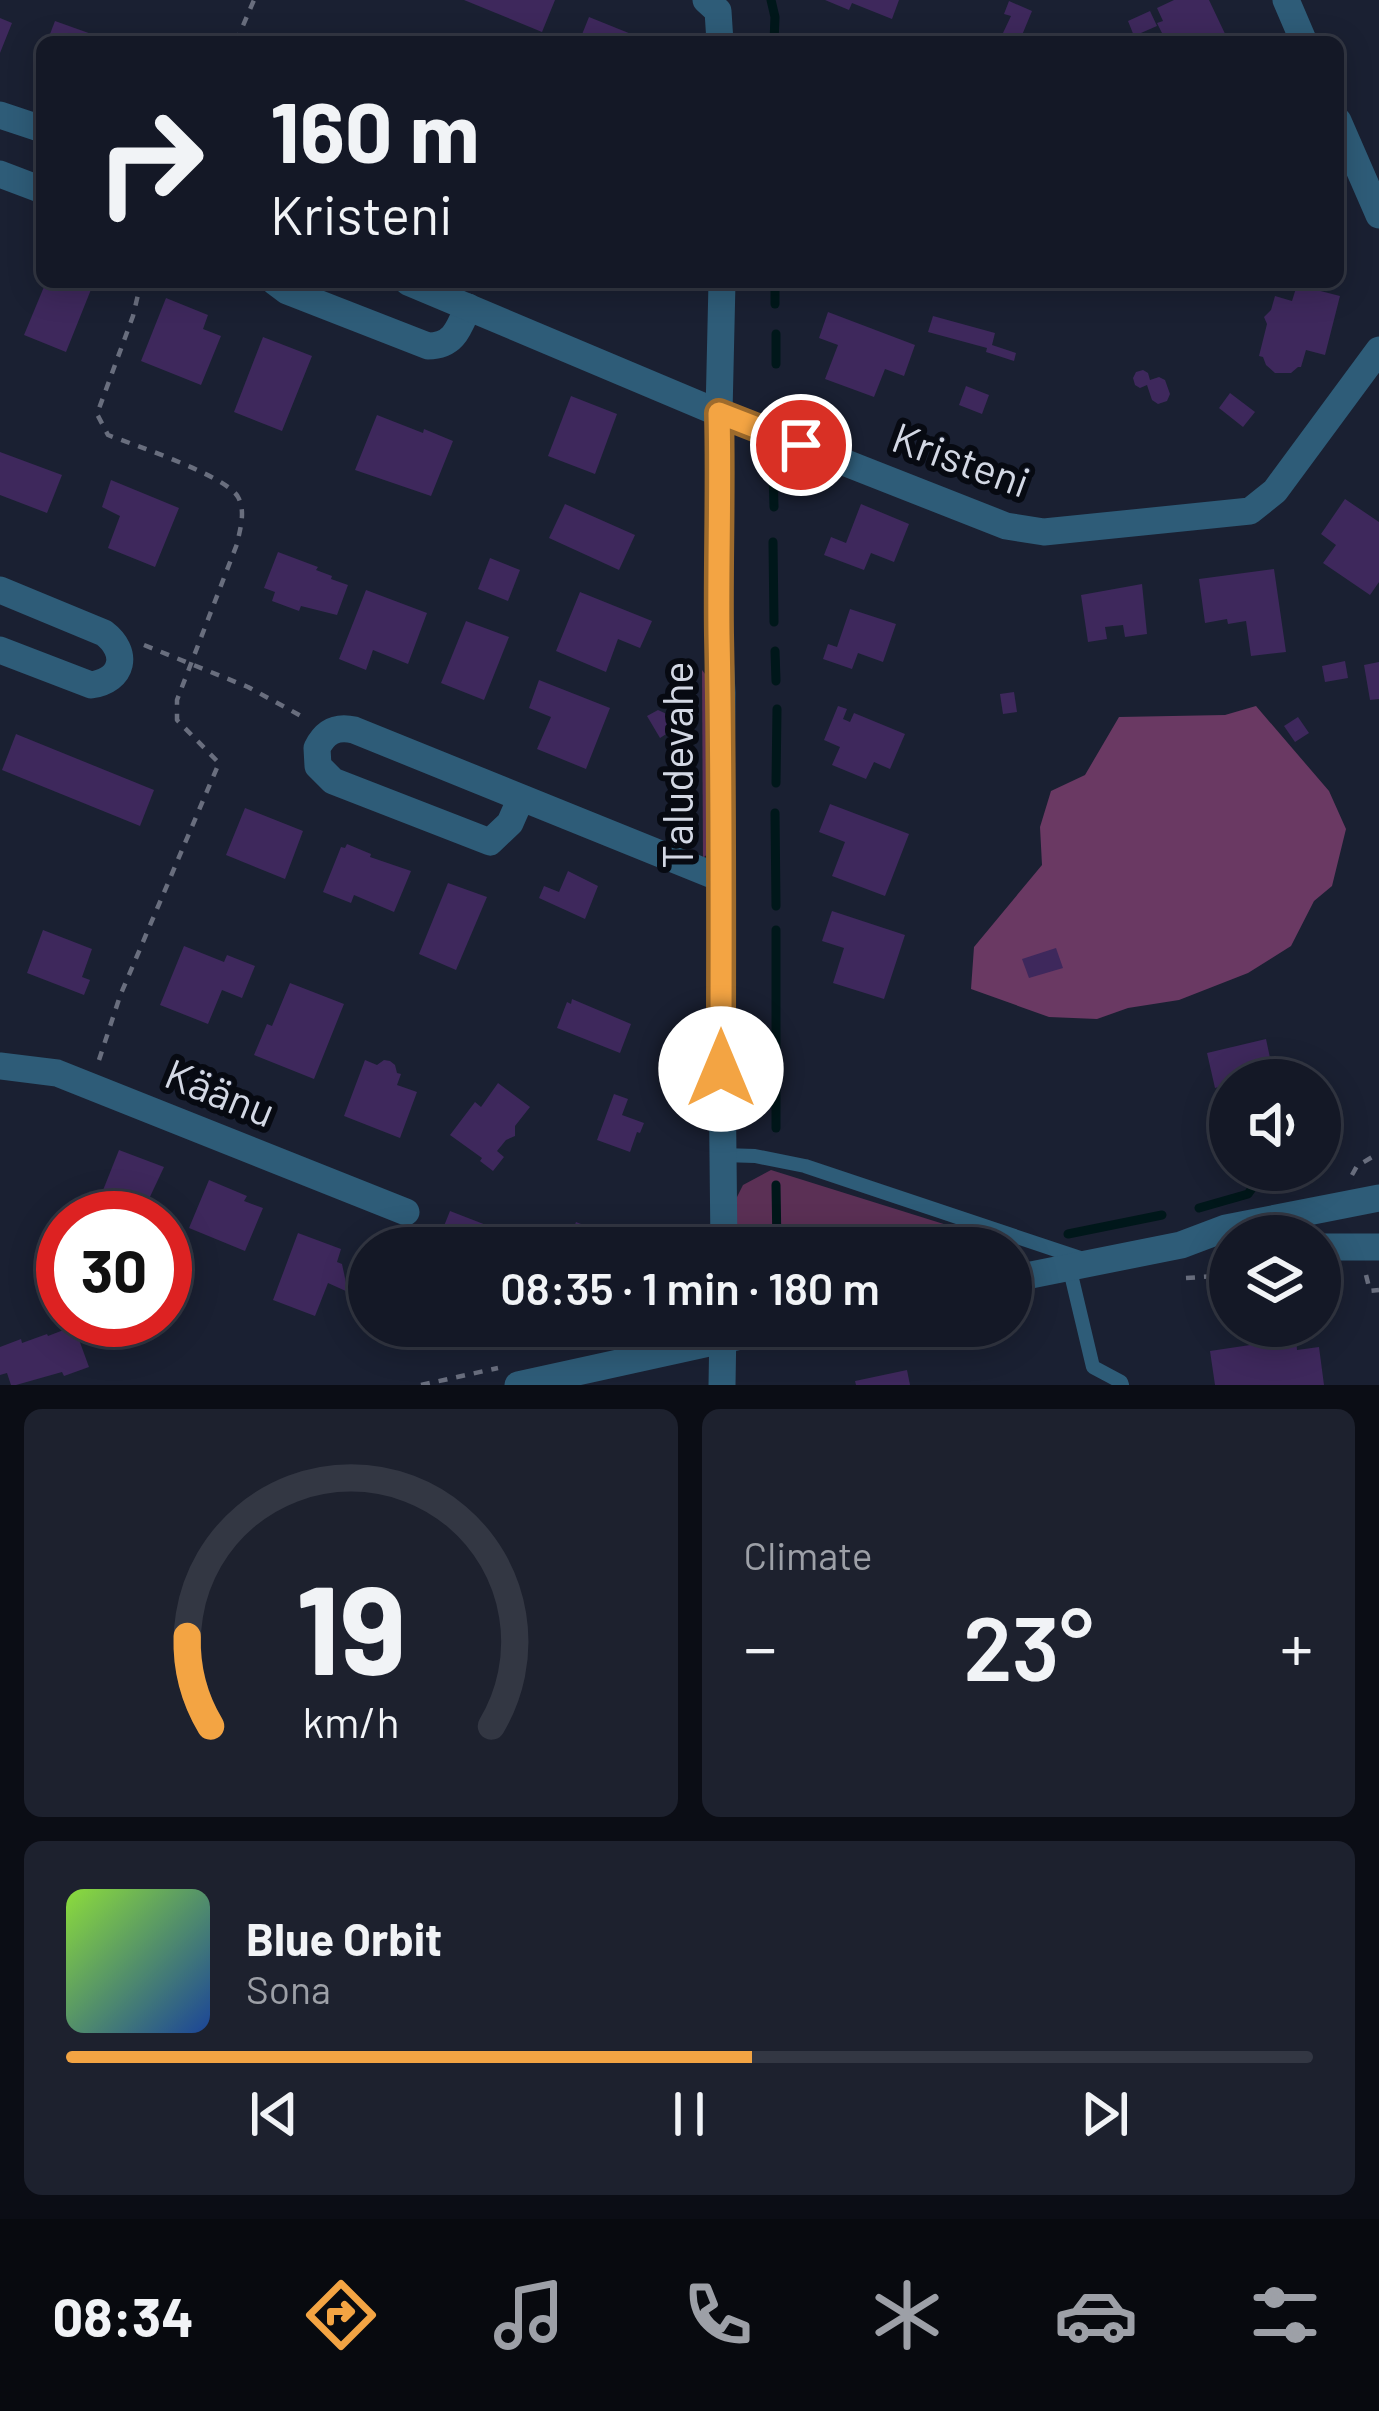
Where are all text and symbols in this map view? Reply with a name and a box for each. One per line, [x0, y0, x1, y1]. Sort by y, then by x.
text: 160 m [270, 79, 480, 180]
icon: right [72, 84, 228, 240]
text: Kristeni [270, 181, 453, 246]
pin [750, 394, 852, 496]
street label: Kristeni [886, 410, 1037, 506]
icon: arrive [768, 412, 834, 478]
street label: Taludevahe [651, 661, 701, 869]
position arrow [658, 1006, 784, 1132]
street label: Käänu [159, 1047, 283, 1136]
map controls [1209, 1059, 1341, 1347]
button: sound [1209, 1059, 1341, 1191]
speed limit sign: 30 [36, 1191, 192, 1347]
button: layers [1209, 1215, 1341, 1347]
text: 08:35 · 1 min · 180 m [500, 1260, 880, 1314]
text: Climate [744, 1531, 873, 1578]
text: 19 [296, 1550, 406, 1700]
text: 23° [963, 1591, 1093, 1699]
text: − [744, 1606, 777, 1685]
text: + [1280, 1606, 1313, 1685]
text: km/h [302, 1695, 399, 1747]
text: Blue Orbit [246, 1911, 442, 1965]
text: Sona [246, 1965, 331, 2012]
icon: previous [241, 2081, 307, 2147]
icon: pause [656, 2081, 722, 2147]
icon: next [1072, 2081, 1138, 2147]
icon: directions [299, 2273, 383, 2357]
icon: music [487, 2273, 571, 2357]
icon: phone [676, 2273, 760, 2357]
icon: climate [865, 2273, 949, 2357]
icon: car [1054, 2273, 1138, 2357]
icon: filters [1243, 2273, 1327, 2357]
text: 08:34 [52, 2283, 194, 2348]

